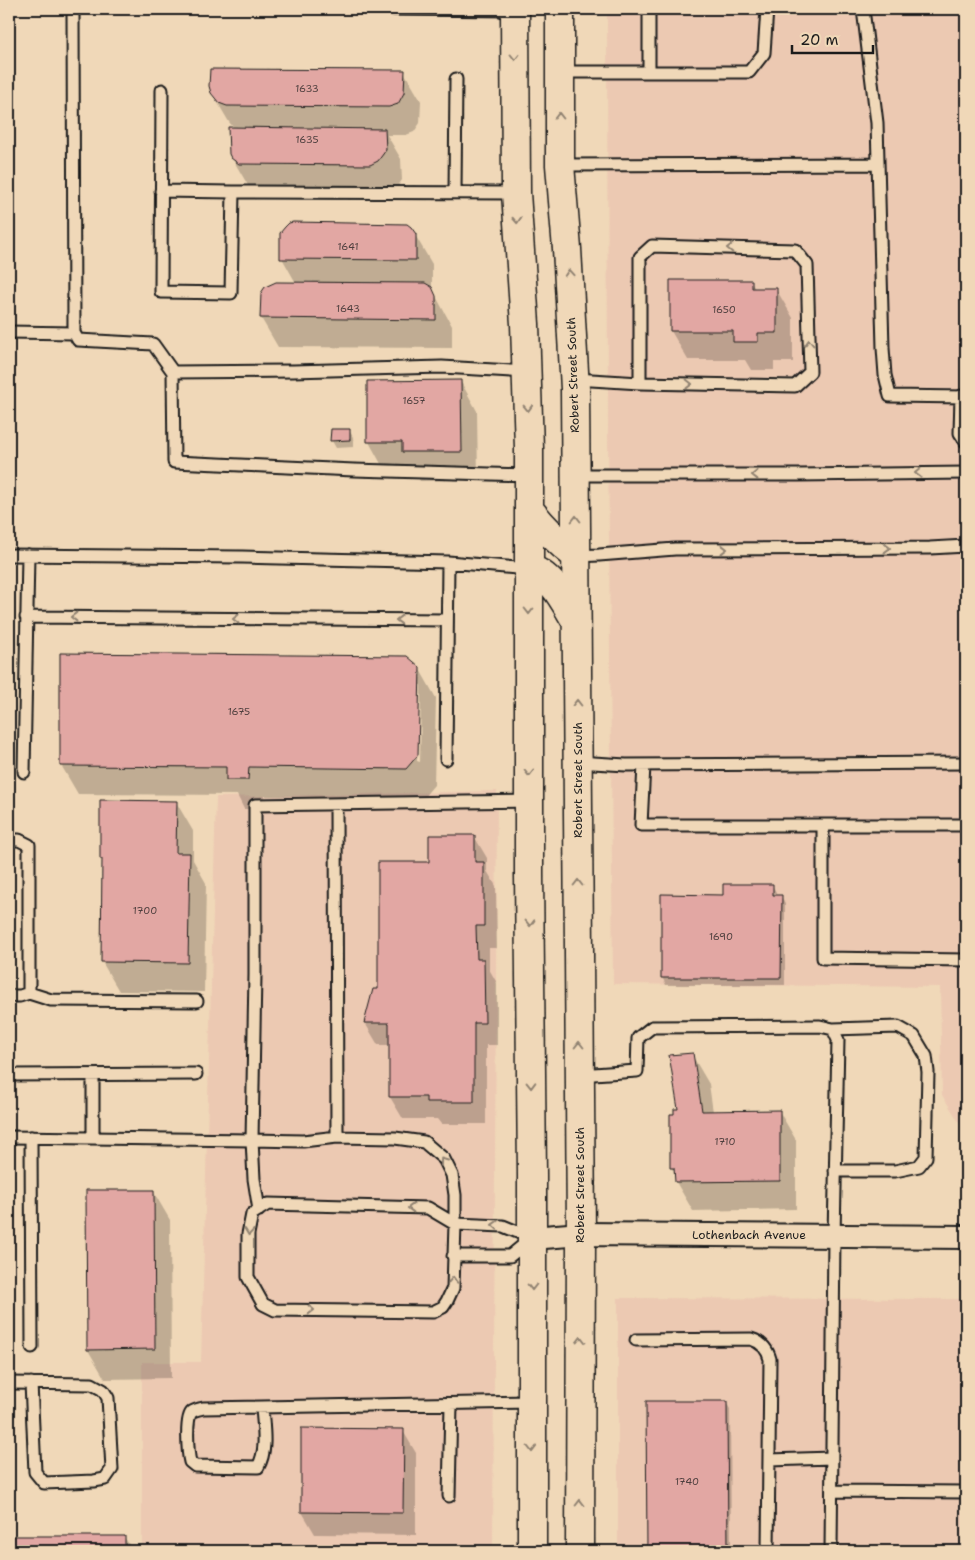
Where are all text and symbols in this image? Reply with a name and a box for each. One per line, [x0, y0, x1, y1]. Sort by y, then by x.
scale bar [792, 22, 874, 54]
text: 20 m [800, 30, 839, 50]
one-way arrow [510, 54, 520, 62]
house number: 1633 [295, 82, 319, 95]
one-way arrow [554, 112, 564, 120]
house number: 1635 [295, 133, 319, 146]
one-way arrow [511, 216, 522, 224]
house number: 1641 [337, 240, 359, 253]
one-way arrow [726, 243, 734, 253]
one-way arrow [563, 269, 574, 277]
house number: 1643 [336, 302, 360, 315]
house number: 1650 [712, 303, 736, 316]
street label: Robert Street South [563, 317, 583, 433]
one-way arrow [804, 339, 814, 346]
one-way arrow [686, 379, 693, 389]
house number: 1657 [402, 394, 426, 407]
one-way arrow [523, 404, 533, 412]
one-way arrow [913, 468, 921, 478]
one-way arrow [751, 470, 758, 480]
one-way arrow [571, 515, 581, 523]
one-way arrow [883, 543, 891, 553]
one-way arrow [720, 544, 728, 554]
one-way arrow [524, 607, 534, 615]
one-way arrow [69, 612, 77, 623]
one-way arrow [232, 614, 240, 624]
one-way arrow [394, 615, 402, 625]
one-way arrow [572, 699, 582, 706]
house number: 1675 [228, 705, 250, 718]
street label: Robert Street South [570, 722, 586, 838]
one-way arrow [524, 770, 534, 777]
one-way arrow [573, 879, 583, 886]
house number: 1700 [133, 904, 157, 917]
one-way arrow [525, 920, 535, 927]
house number: 1690 [709, 930, 733, 943]
one-way arrow [574, 1041, 584, 1049]
one-way arrow [526, 1082, 536, 1090]
street label: Robert Street South [572, 1127, 588, 1243]
house number: 1710 [714, 1135, 736, 1148]
one-way arrow [440, 1157, 449, 1166]
one-way arrow [407, 1203, 414, 1213]
one-way arrow [491, 1220, 499, 1231]
street label: Lothenbach Avenue [692, 1227, 806, 1243]
one-way arrow [244, 1228, 255, 1236]
one-way arrow [447, 1276, 458, 1284]
one-way arrow [527, 1284, 537, 1291]
one-way arrow [308, 1305, 315, 1315]
one-way arrow [576, 1336, 586, 1344]
one-way arrow [527, 1446, 537, 1454]
house number: 1740 [675, 1475, 699, 1488]
one-way arrow [575, 1498, 585, 1506]

